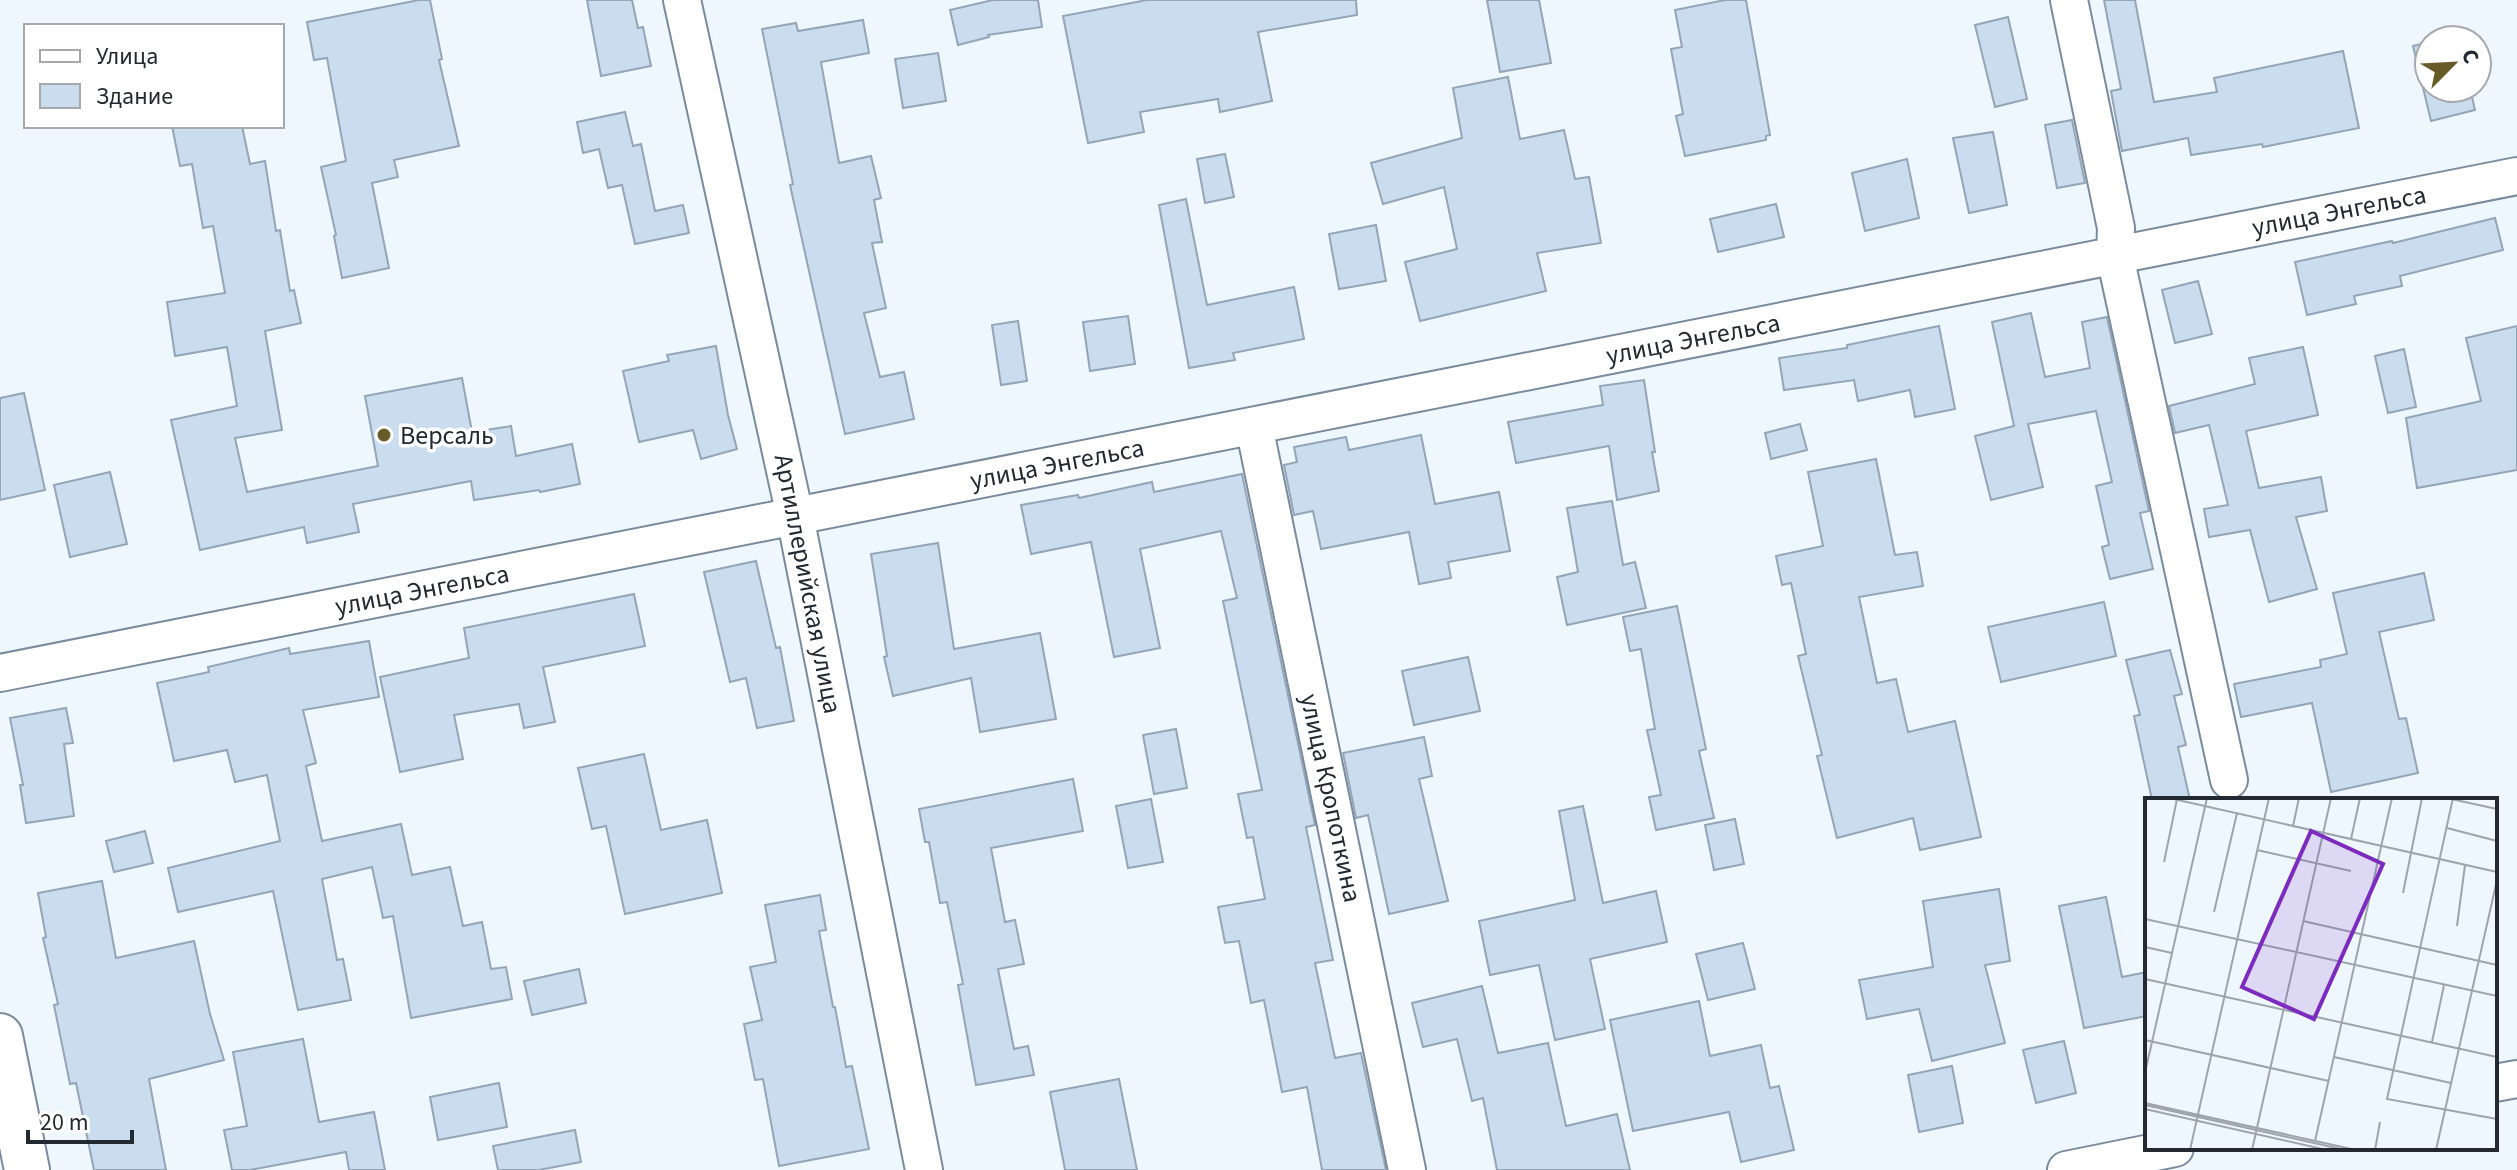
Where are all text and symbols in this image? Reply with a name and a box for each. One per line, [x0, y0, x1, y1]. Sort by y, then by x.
legend [24, 24, 284, 128]
north arrow [2413, 24, 2493, 104]
text: Улица [96, 39, 158, 74]
text: С [2453, 44, 2488, 69]
text: Здание [96, 79, 173, 114]
street label: улица Энгельса [2249, 176, 2429, 246]
street label: улица Энгельса [1603, 304, 1783, 374]
place label: Версаль [400, 417, 494, 454]
marker: Версаль [375, 426, 393, 444]
street label: улица Энгельса [967, 429, 1147, 499]
street label: Артиллерийская улица [765, 451, 851, 717]
street label: улица Энгельса [332, 555, 512, 625]
street label: улица Кропоткина [1291, 690, 1371, 906]
inset map [2145, 798, 2497, 1150]
scale bar [28, 1094, 132, 1144]
text: 20 m [40, 1105, 89, 1140]

